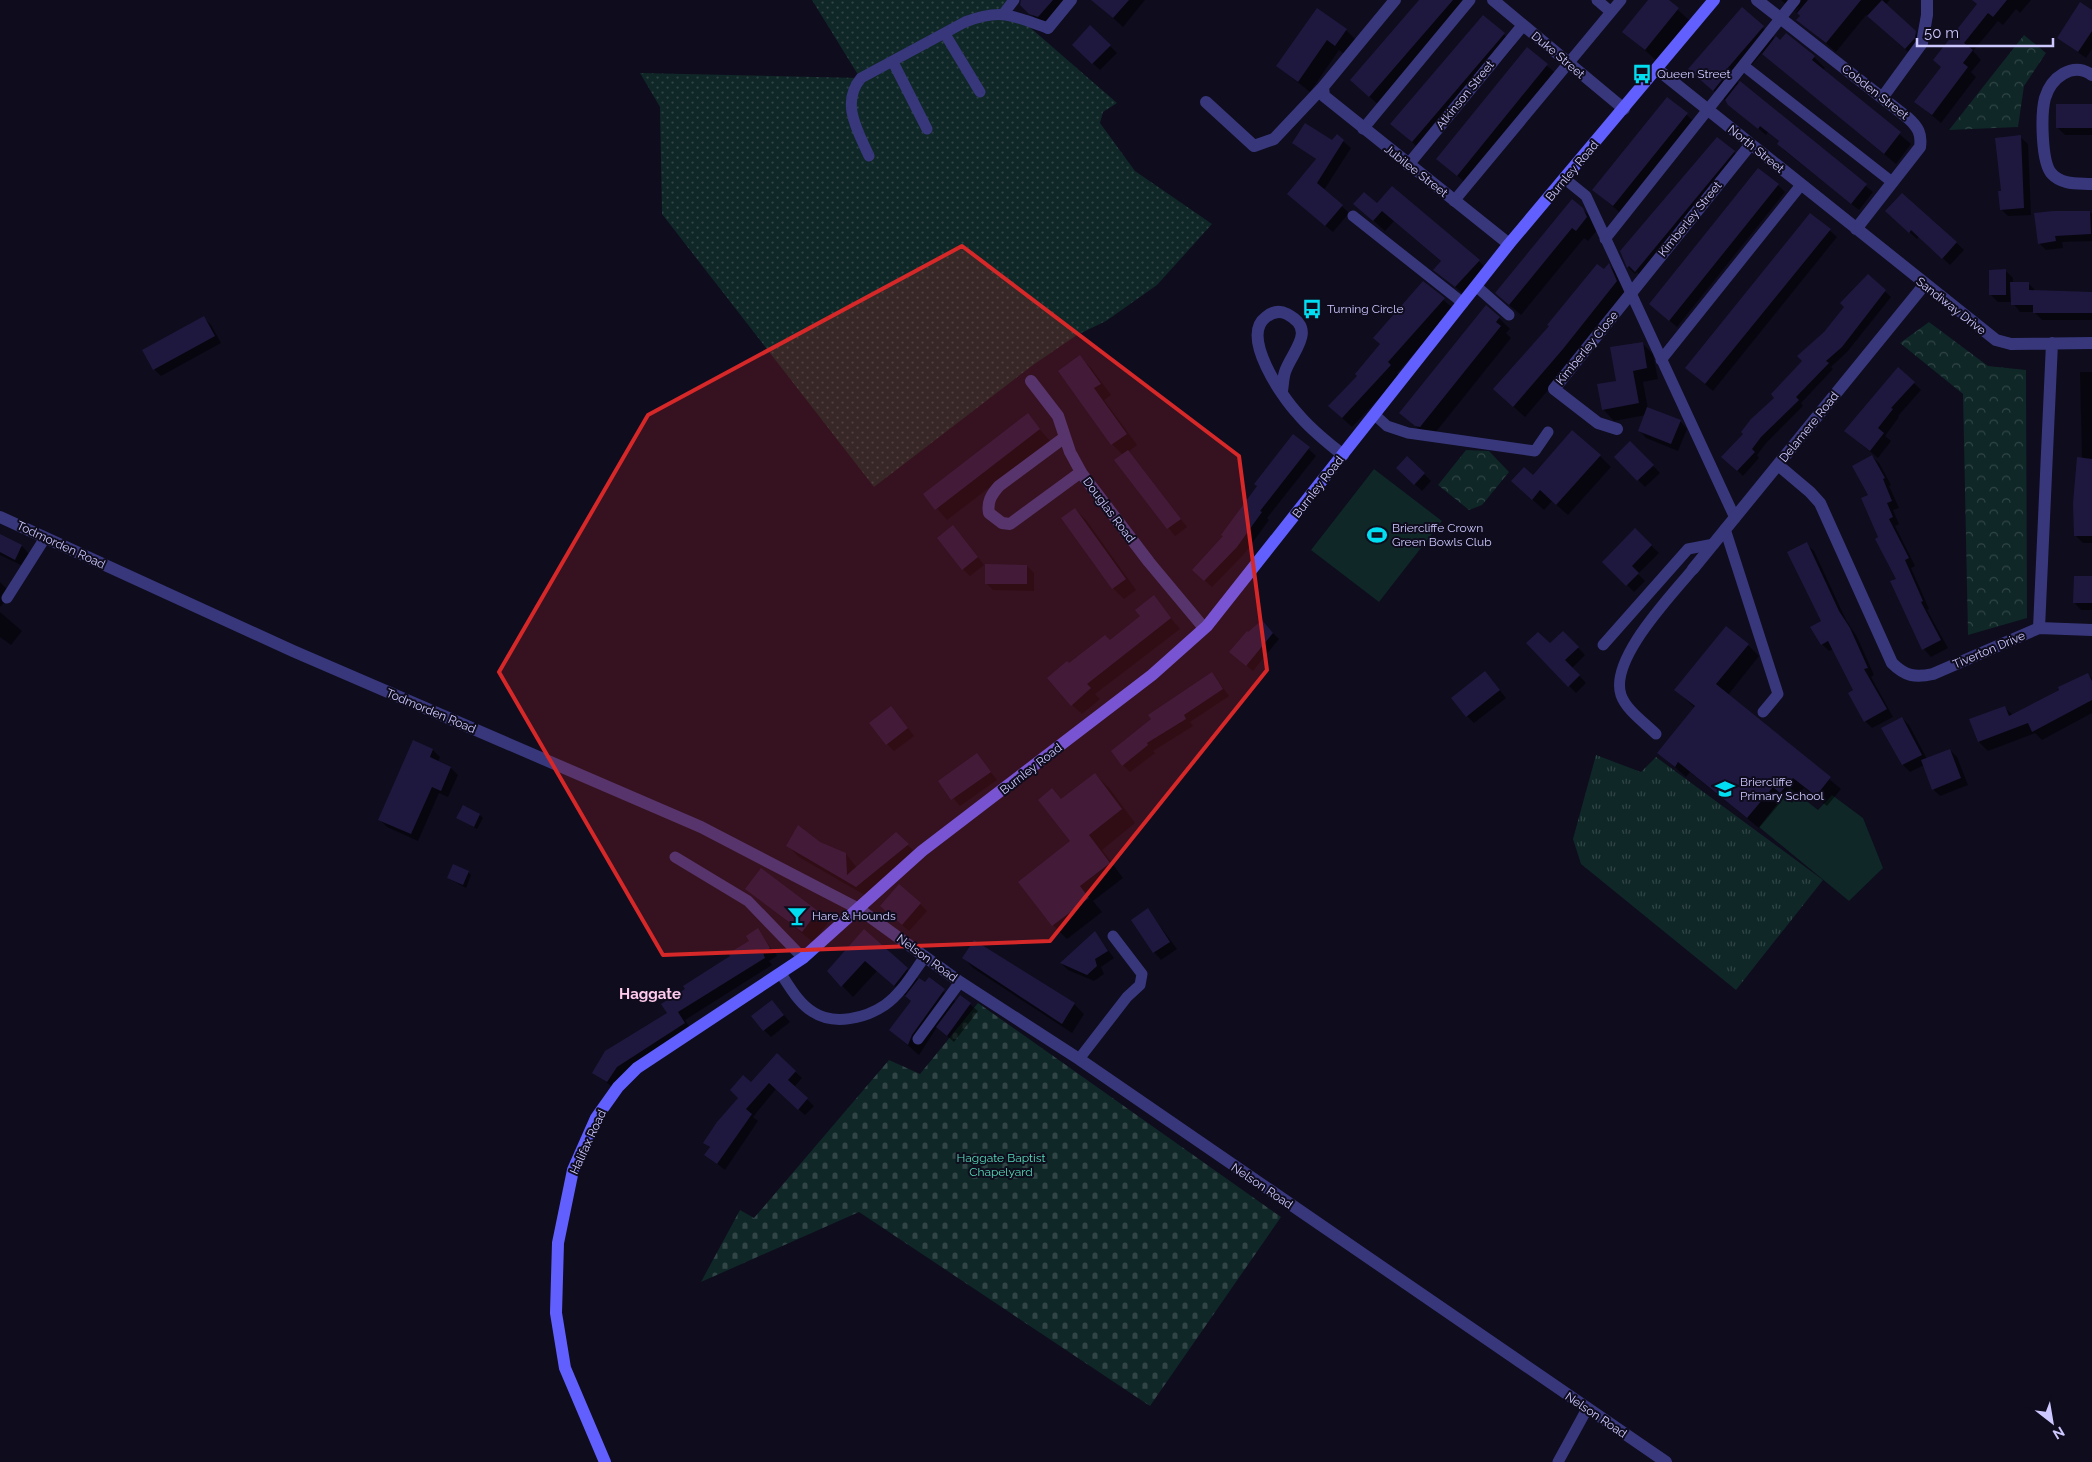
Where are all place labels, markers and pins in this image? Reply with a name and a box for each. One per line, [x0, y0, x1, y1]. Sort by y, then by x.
bus stop icon: Queen Street [1631, 63, 1653, 85]
place label: Queen Street [1657, 67, 1731, 81]
bus stop icon: Turning Circle [1301, 298, 1323, 320]
place label: Turning Circle [1327, 302, 1404, 316]
place label: Briercliffe Crown Green Bowls Club [1392, 521, 1492, 549]
sports icon: Briercliffe Crown Green Bowls Club [1366, 524, 1388, 546]
place label: Briercliffe Primary School [1740, 775, 1824, 803]
school or university icon: Briercliffe Primary School [1714, 778, 1736, 800]
bar icon: Hare & Hounds [786, 905, 808, 927]
place label: Hare & Hounds [812, 909, 896, 923]

